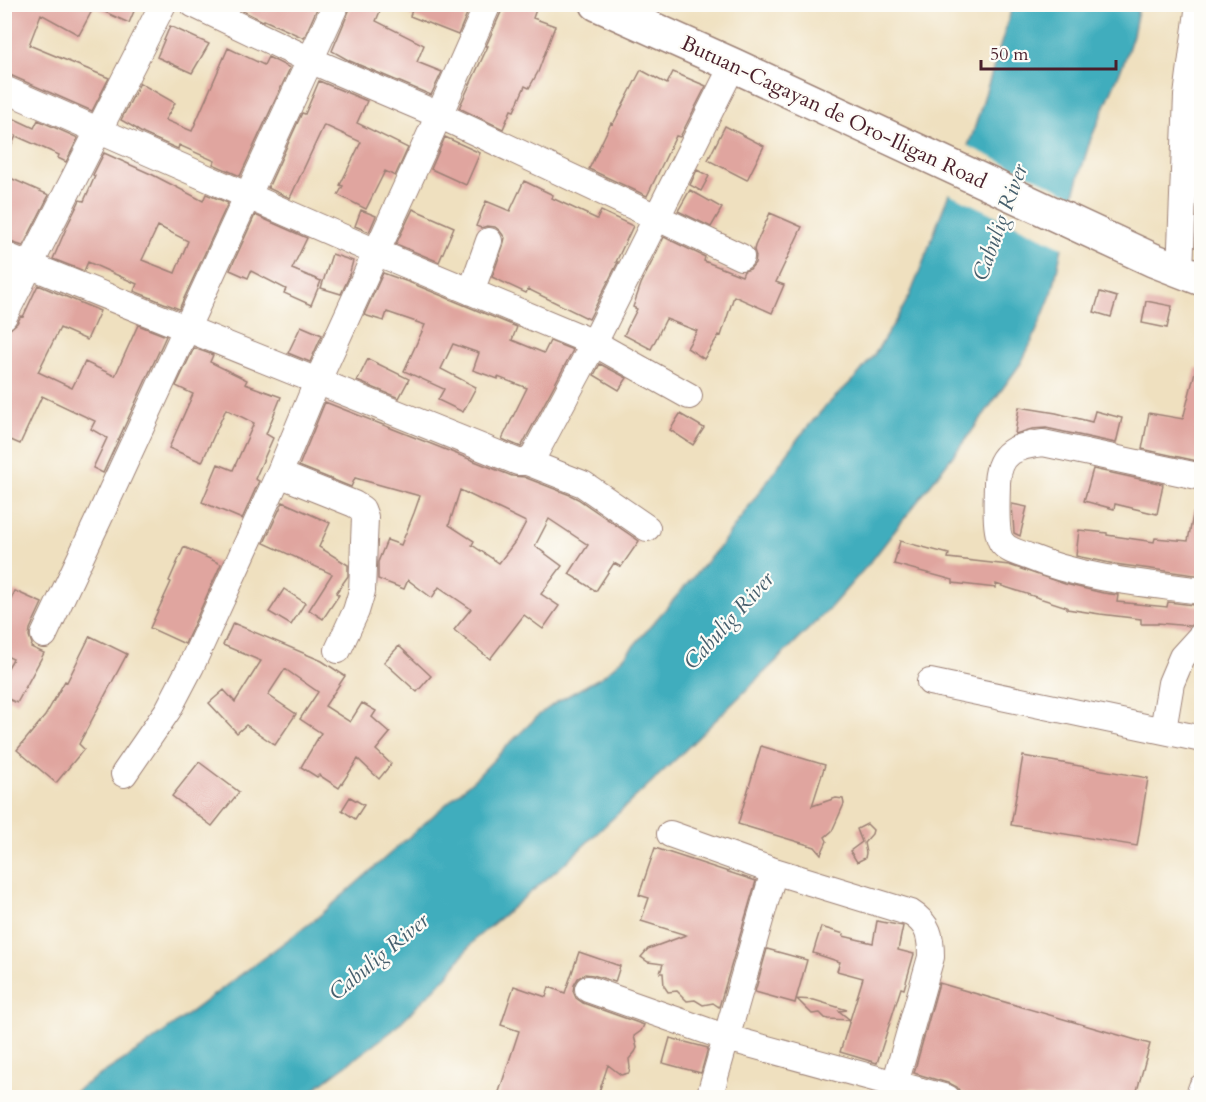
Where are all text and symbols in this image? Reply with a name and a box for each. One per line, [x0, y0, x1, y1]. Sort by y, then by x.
street label: Butuan-Cagayan de Oro-Iligan Road [676, 29, 991, 196]
scale bar [981, 33, 1116, 71]
text: 50 m [990, 42, 1029, 67]
water label: Cabulig River [965, 159, 1035, 285]
water label: Cabulig River [677, 565, 781, 676]
water label: Cabulig River [322, 906, 436, 1007]

